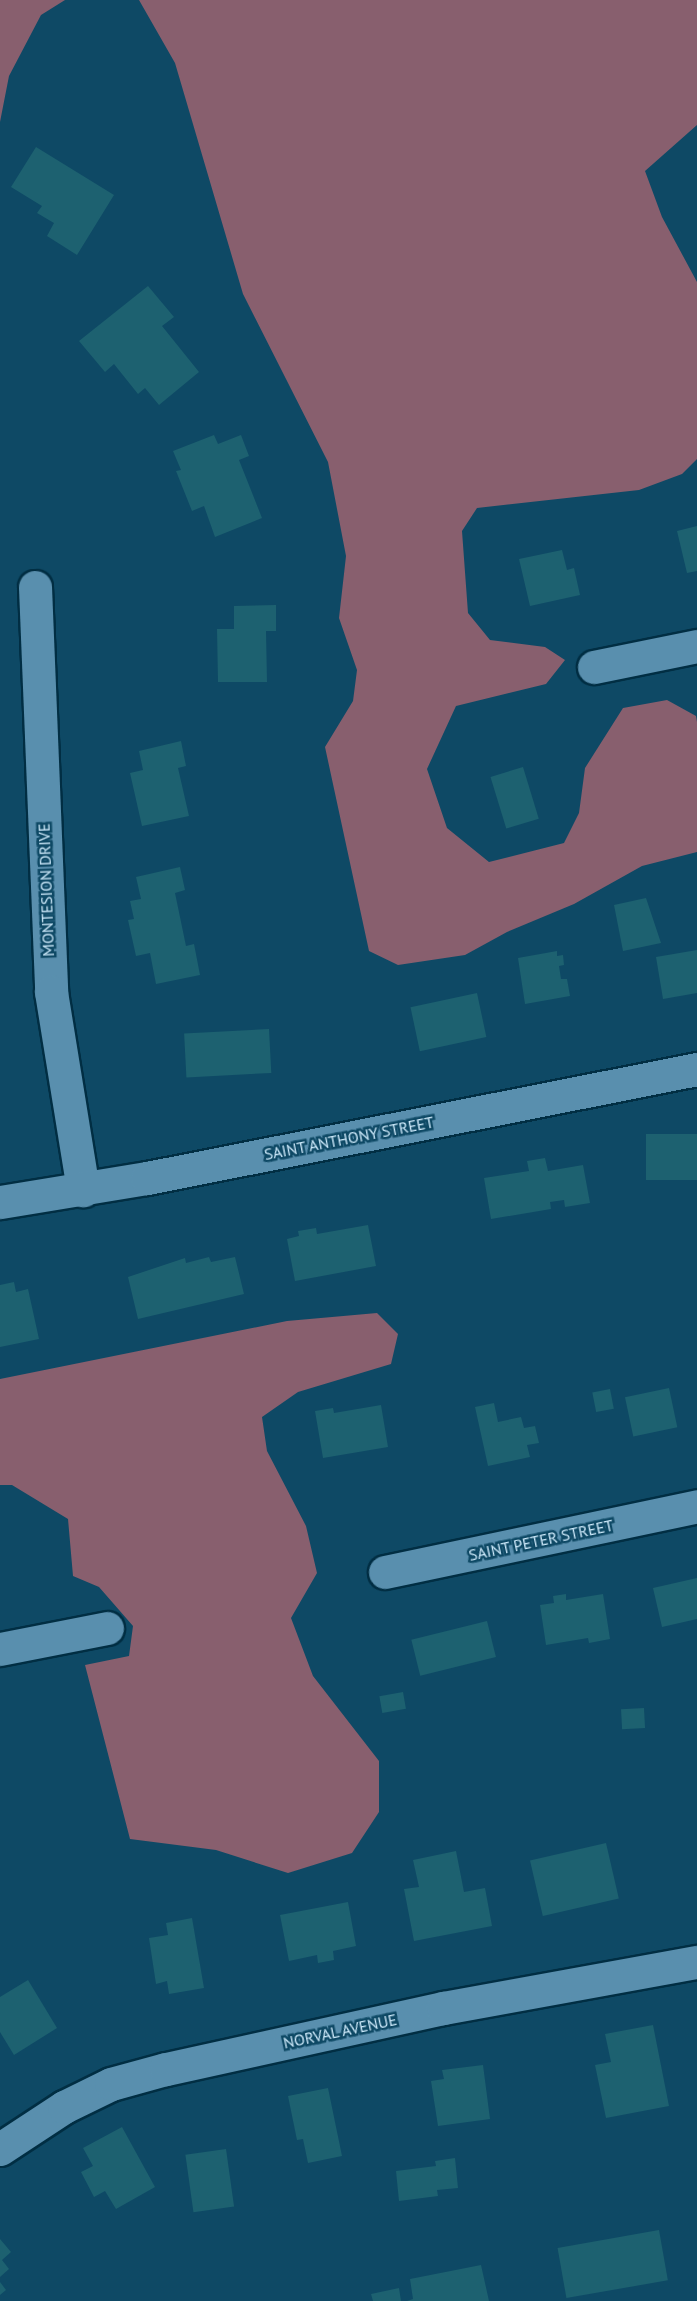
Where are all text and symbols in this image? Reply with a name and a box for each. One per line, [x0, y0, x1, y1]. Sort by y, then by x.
street label: MONTESION DRIVE [34, 823, 58, 957]
street label: SAINT ANTHONY STREET [262, 1112, 436, 1164]
street label: SAINT PETER STREET [467, 1515, 615, 1565]
street label: NORVAL AVENUE [281, 2009, 399, 2053]

